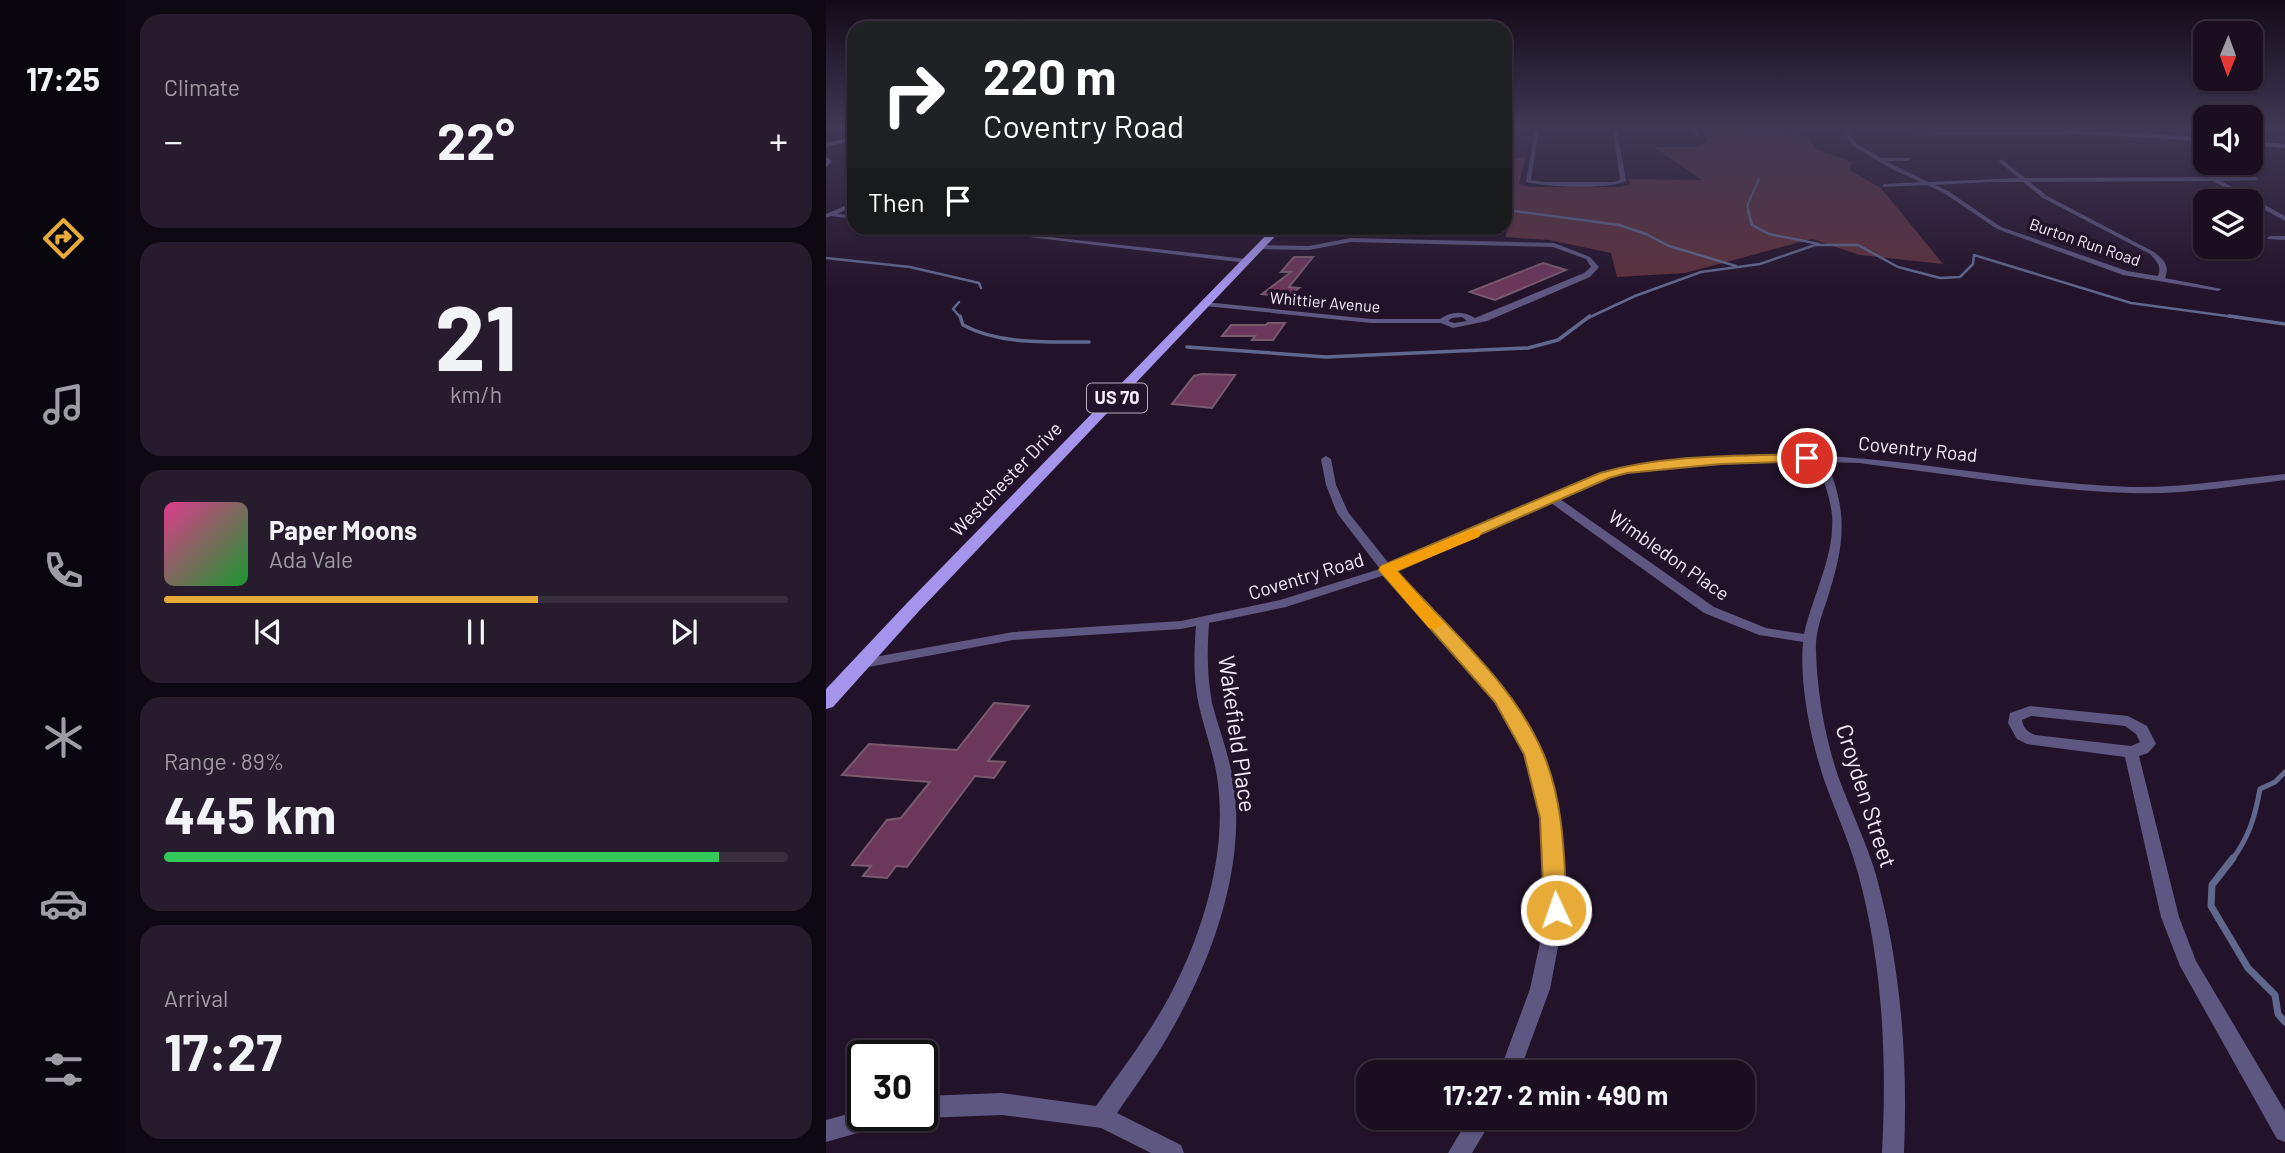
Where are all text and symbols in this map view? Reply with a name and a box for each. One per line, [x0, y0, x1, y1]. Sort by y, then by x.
north arrow [2193, 21, 2263, 91]
map controls [2193, 21, 2263, 259]
text: 220 m [983, 46, 1117, 105]
icon: right [868, 49, 959, 140]
text: 17:25 [26, 59, 100, 97]
text: Climate [164, 73, 240, 101]
button: sound [2193, 105, 2263, 175]
text: Coventry Road [983, 106, 1184, 144]
text: 22° [437, 108, 515, 170]
text: − [164, 117, 183, 163]
text: + [769, 117, 788, 163]
icon: arrive [939, 182, 977, 220]
text: Then [868, 186, 925, 217]
button: layers [2193, 189, 2263, 259]
icon: directions [39, 214, 88, 263]
street label: Burton Run Road [2027, 214, 2143, 269]
text: 21 [435, 280, 517, 389]
street label: Whittier Avenue [1269, 287, 1381, 316]
icon: music [39, 380, 88, 429]
text: km/h [450, 380, 502, 408]
road number: US 70 [1087, 384, 1147, 412]
street label: Westchester Drive [945, 417, 1066, 541]
pin [1777, 428, 1837, 488]
street label: Coventry Road [1857, 431, 1979, 466]
icon: arrive [1788, 439, 1826, 477]
street label: Wimbledon Place [1604, 504, 1734, 605]
text: Paper Moons [269, 514, 417, 545]
text: Ada Vale [269, 545, 353, 573]
icon: phone [39, 546, 88, 595]
street label: Coventry Road [1245, 547, 1366, 604]
icon: previous [249, 613, 287, 651]
icon: pause [457, 613, 495, 651]
icon: next [665, 613, 703, 651]
street label: Wakefield Place [1213, 654, 1263, 814]
icon: climate [39, 713, 88, 762]
street label: Croyden Street [1831, 720, 1903, 871]
text: Range · 89% [164, 747, 284, 775]
text: 445 km [164, 782, 336, 844]
position arrow [1519, 873, 1593, 947]
icon: car [39, 879, 88, 928]
text: Arrival [164, 984, 228, 1012]
text: 17:27 [164, 1019, 282, 1081]
speed limit sign: 30 [847, 1040, 938, 1131]
icon: filters [39, 1045, 88, 1094]
text: 17:27 · 2 min · 490 m [1443, 1079, 1668, 1110]

